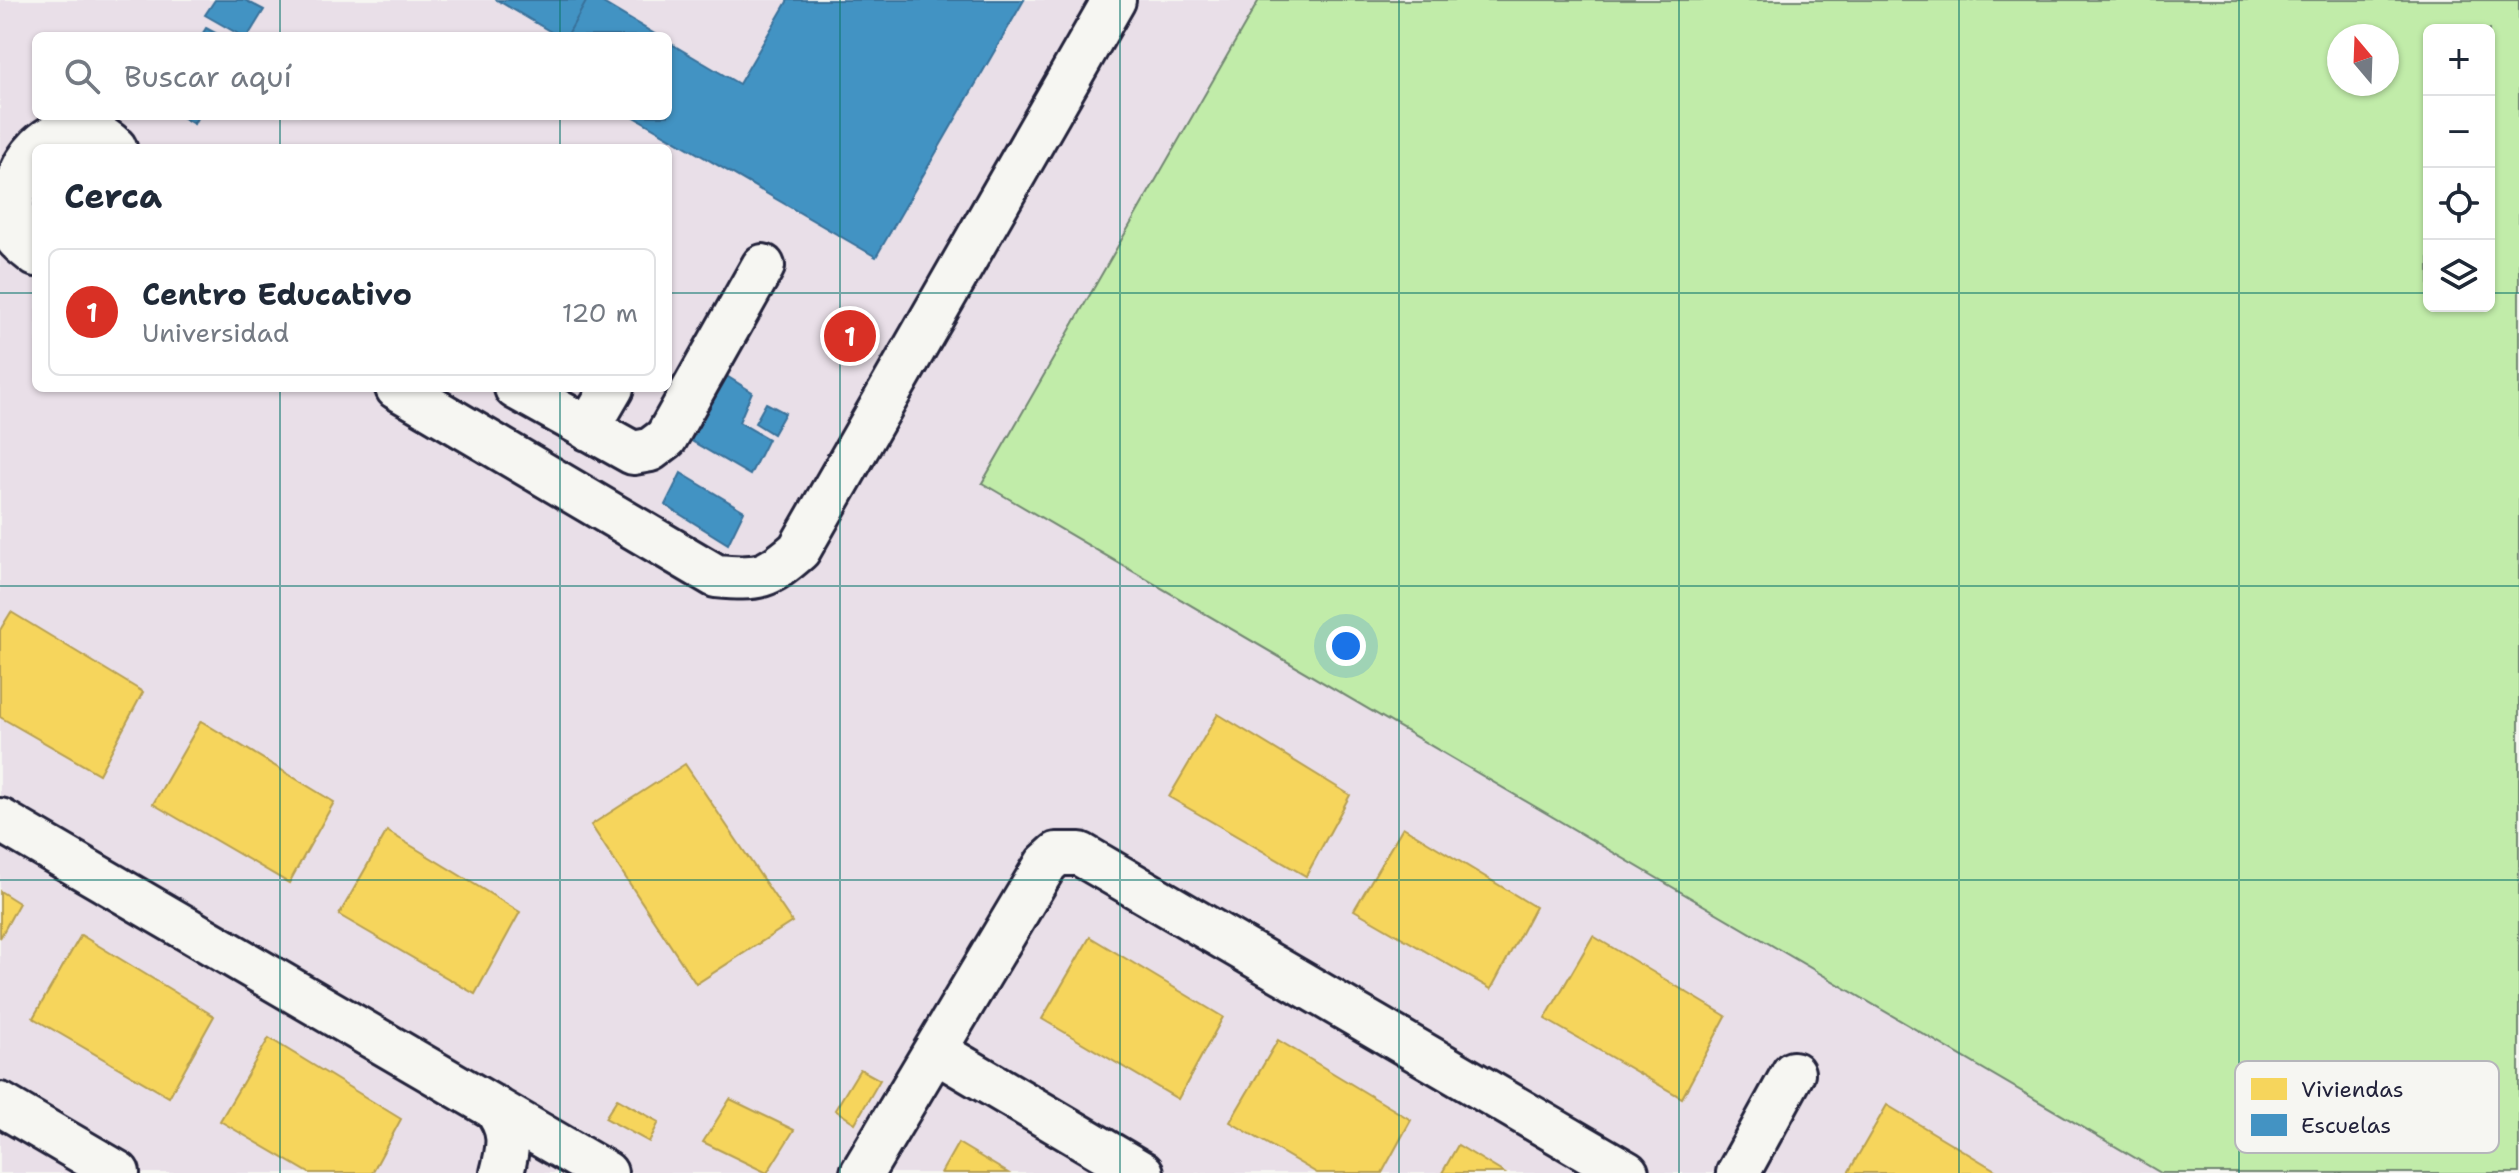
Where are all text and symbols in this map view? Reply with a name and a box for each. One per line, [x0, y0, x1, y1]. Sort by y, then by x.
north arrow [2327, 24, 2399, 96]
map controls [2423, 24, 2495, 312]
button: + [2423, 24, 2495, 96]
search box [32, 32, 672, 120]
icon: search [60, 54, 104, 98]
text: Buscar aquí [124, 56, 292, 97]
button: − [2423, 96, 2495, 168]
button: locate [2423, 168, 2495, 240]
text: Cerca [64, 173, 162, 219]
button: layers [2423, 240, 2495, 312]
text: Centro Educativo [142, 274, 412, 315]
text: 1 [86, 295, 98, 330]
text: 120 m [562, 295, 638, 330]
pin: 1 [824, 306, 876, 366]
text: Universidad [142, 315, 289, 350]
your location [1326, 626, 1366, 666]
legend [2235, 1061, 2499, 1153]
text: Viviendas [2301, 1075, 2404, 1104]
text: Escuelas [2301, 1111, 2391, 1140]

